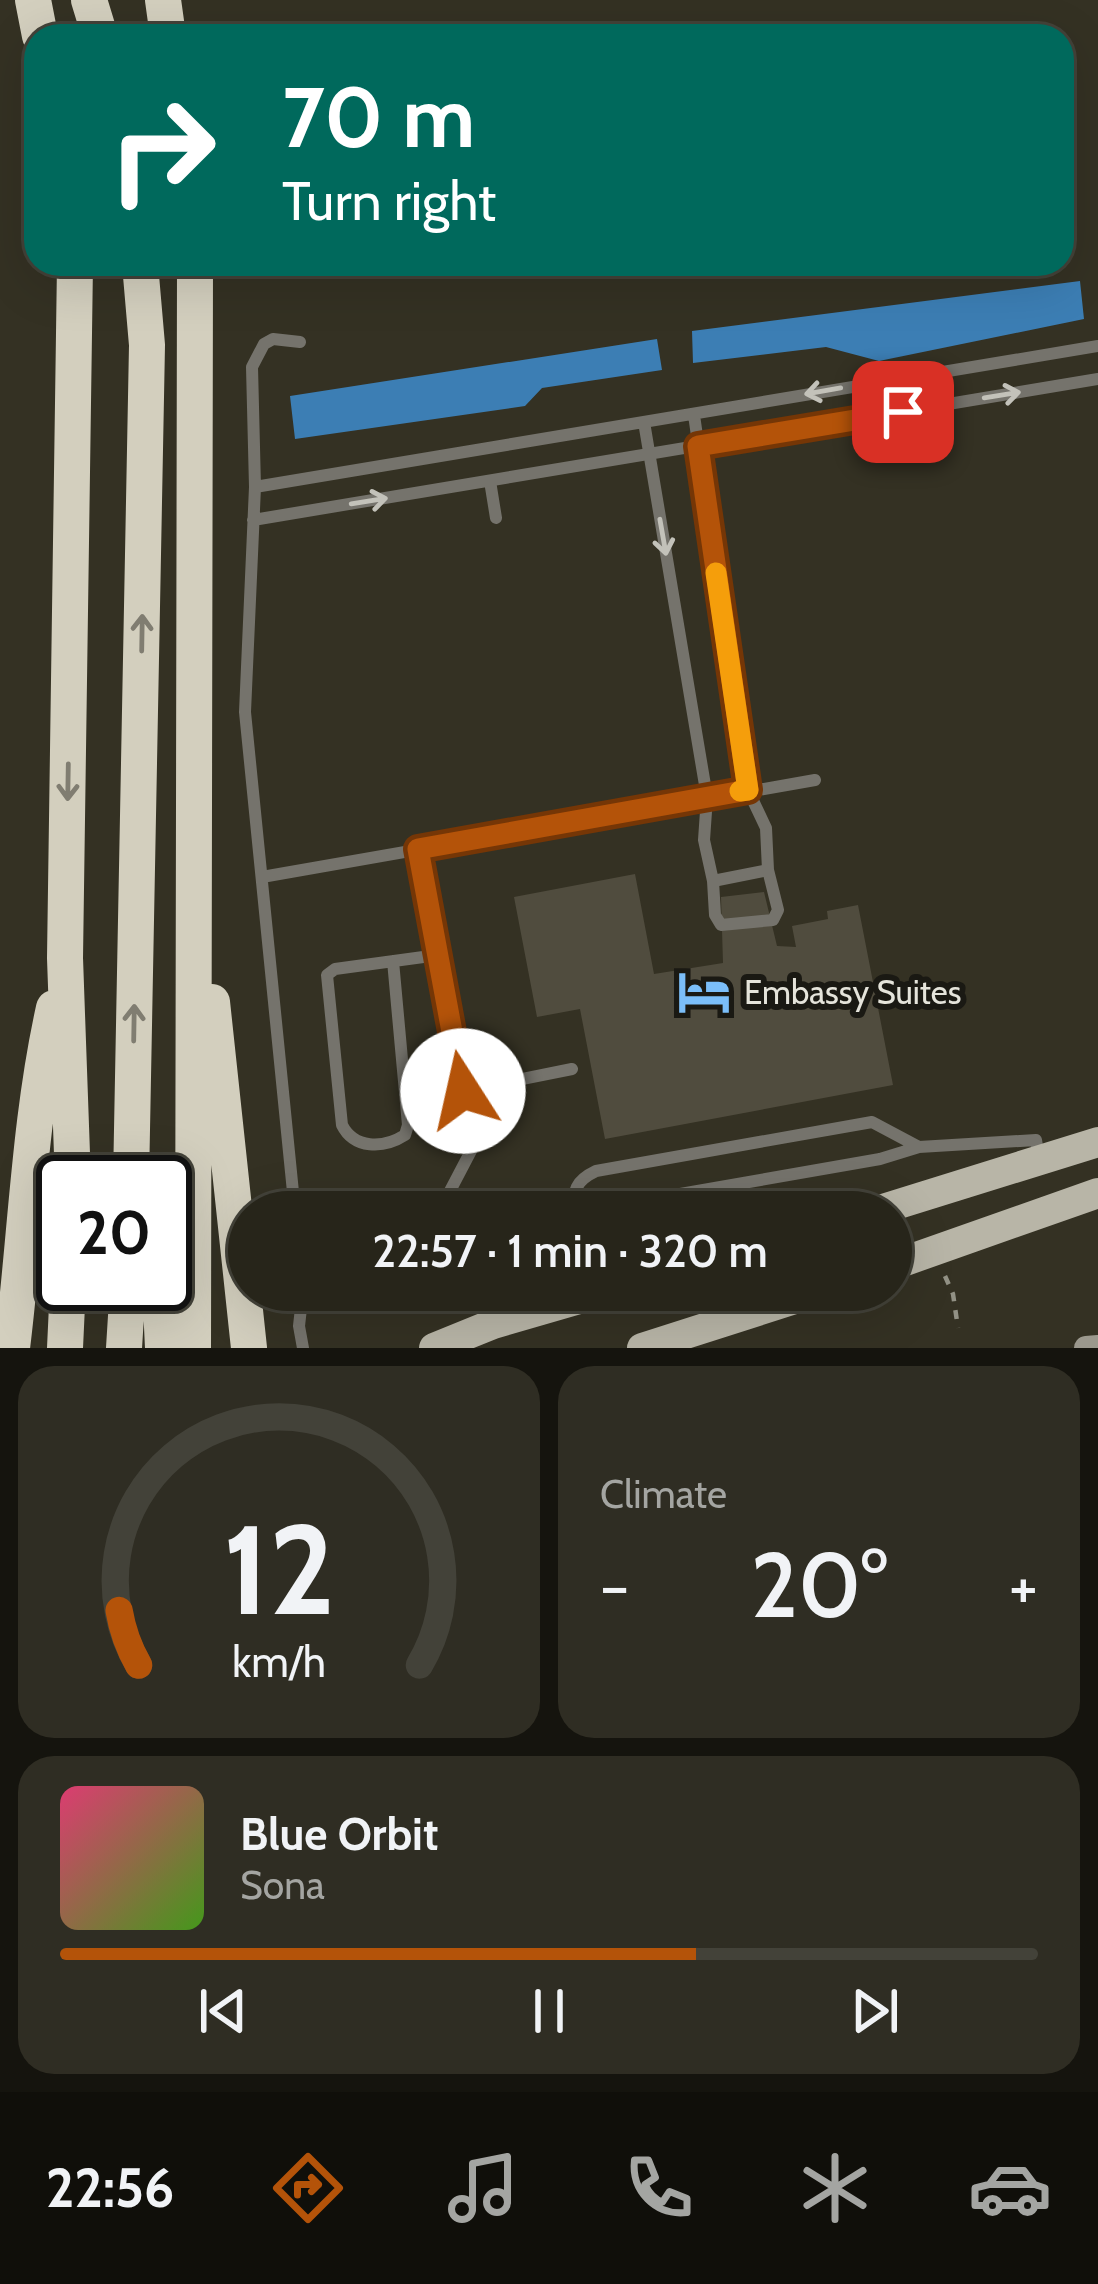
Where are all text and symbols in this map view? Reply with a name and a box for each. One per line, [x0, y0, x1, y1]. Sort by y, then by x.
text: 70 m [282, 66, 475, 168]
icon: right [84, 72, 240, 228]
text: Turn right [282, 168, 496, 234]
pin [852, 361, 954, 463]
icon: arrive [870, 379, 936, 445]
one-way arrow [804, 381, 843, 404]
one-way arrow [982, 383, 1021, 406]
one-way arrow [348, 489, 387, 512]
one-way arrow [653, 517, 676, 556]
one-way arrow [131, 614, 153, 653]
one-way arrow [57, 762, 80, 801]
hotel icon: Embassy Suites [675, 963, 733, 1021]
place label: Embassy Suites [744, 972, 961, 1012]
one-way arrow [122, 1004, 145, 1043]
position arrow [400, 1028, 526, 1154]
speed limit sign: 20 [36, 1155, 192, 1311]
text: 22:57 · 1 min · 320 m [372, 1224, 768, 1278]
text: Climate [600, 1470, 727, 1518]
text: 12 [223, 1494, 335, 1645]
text: 20° [751, 1530, 887, 1640]
text: − [600, 1545, 629, 1626]
text: + [1009, 1545, 1038, 1626]
text: km/h [232, 1636, 326, 1688]
text: Blue Orbit [240, 1807, 438, 1861]
text: Sona [240, 1861, 325, 1909]
icon: previous [190, 1978, 256, 2044]
icon: pause [516, 1978, 582, 2044]
icon: next [842, 1978, 908, 2044]
icon: directions [266, 2146, 350, 2230]
icon: music [441, 2146, 525, 2230]
icon: phone [617, 2146, 701, 2230]
icon: climate [793, 2146, 877, 2230]
icon: car [968, 2146, 1052, 2230]
text: 22:56 [46, 2155, 174, 2221]

